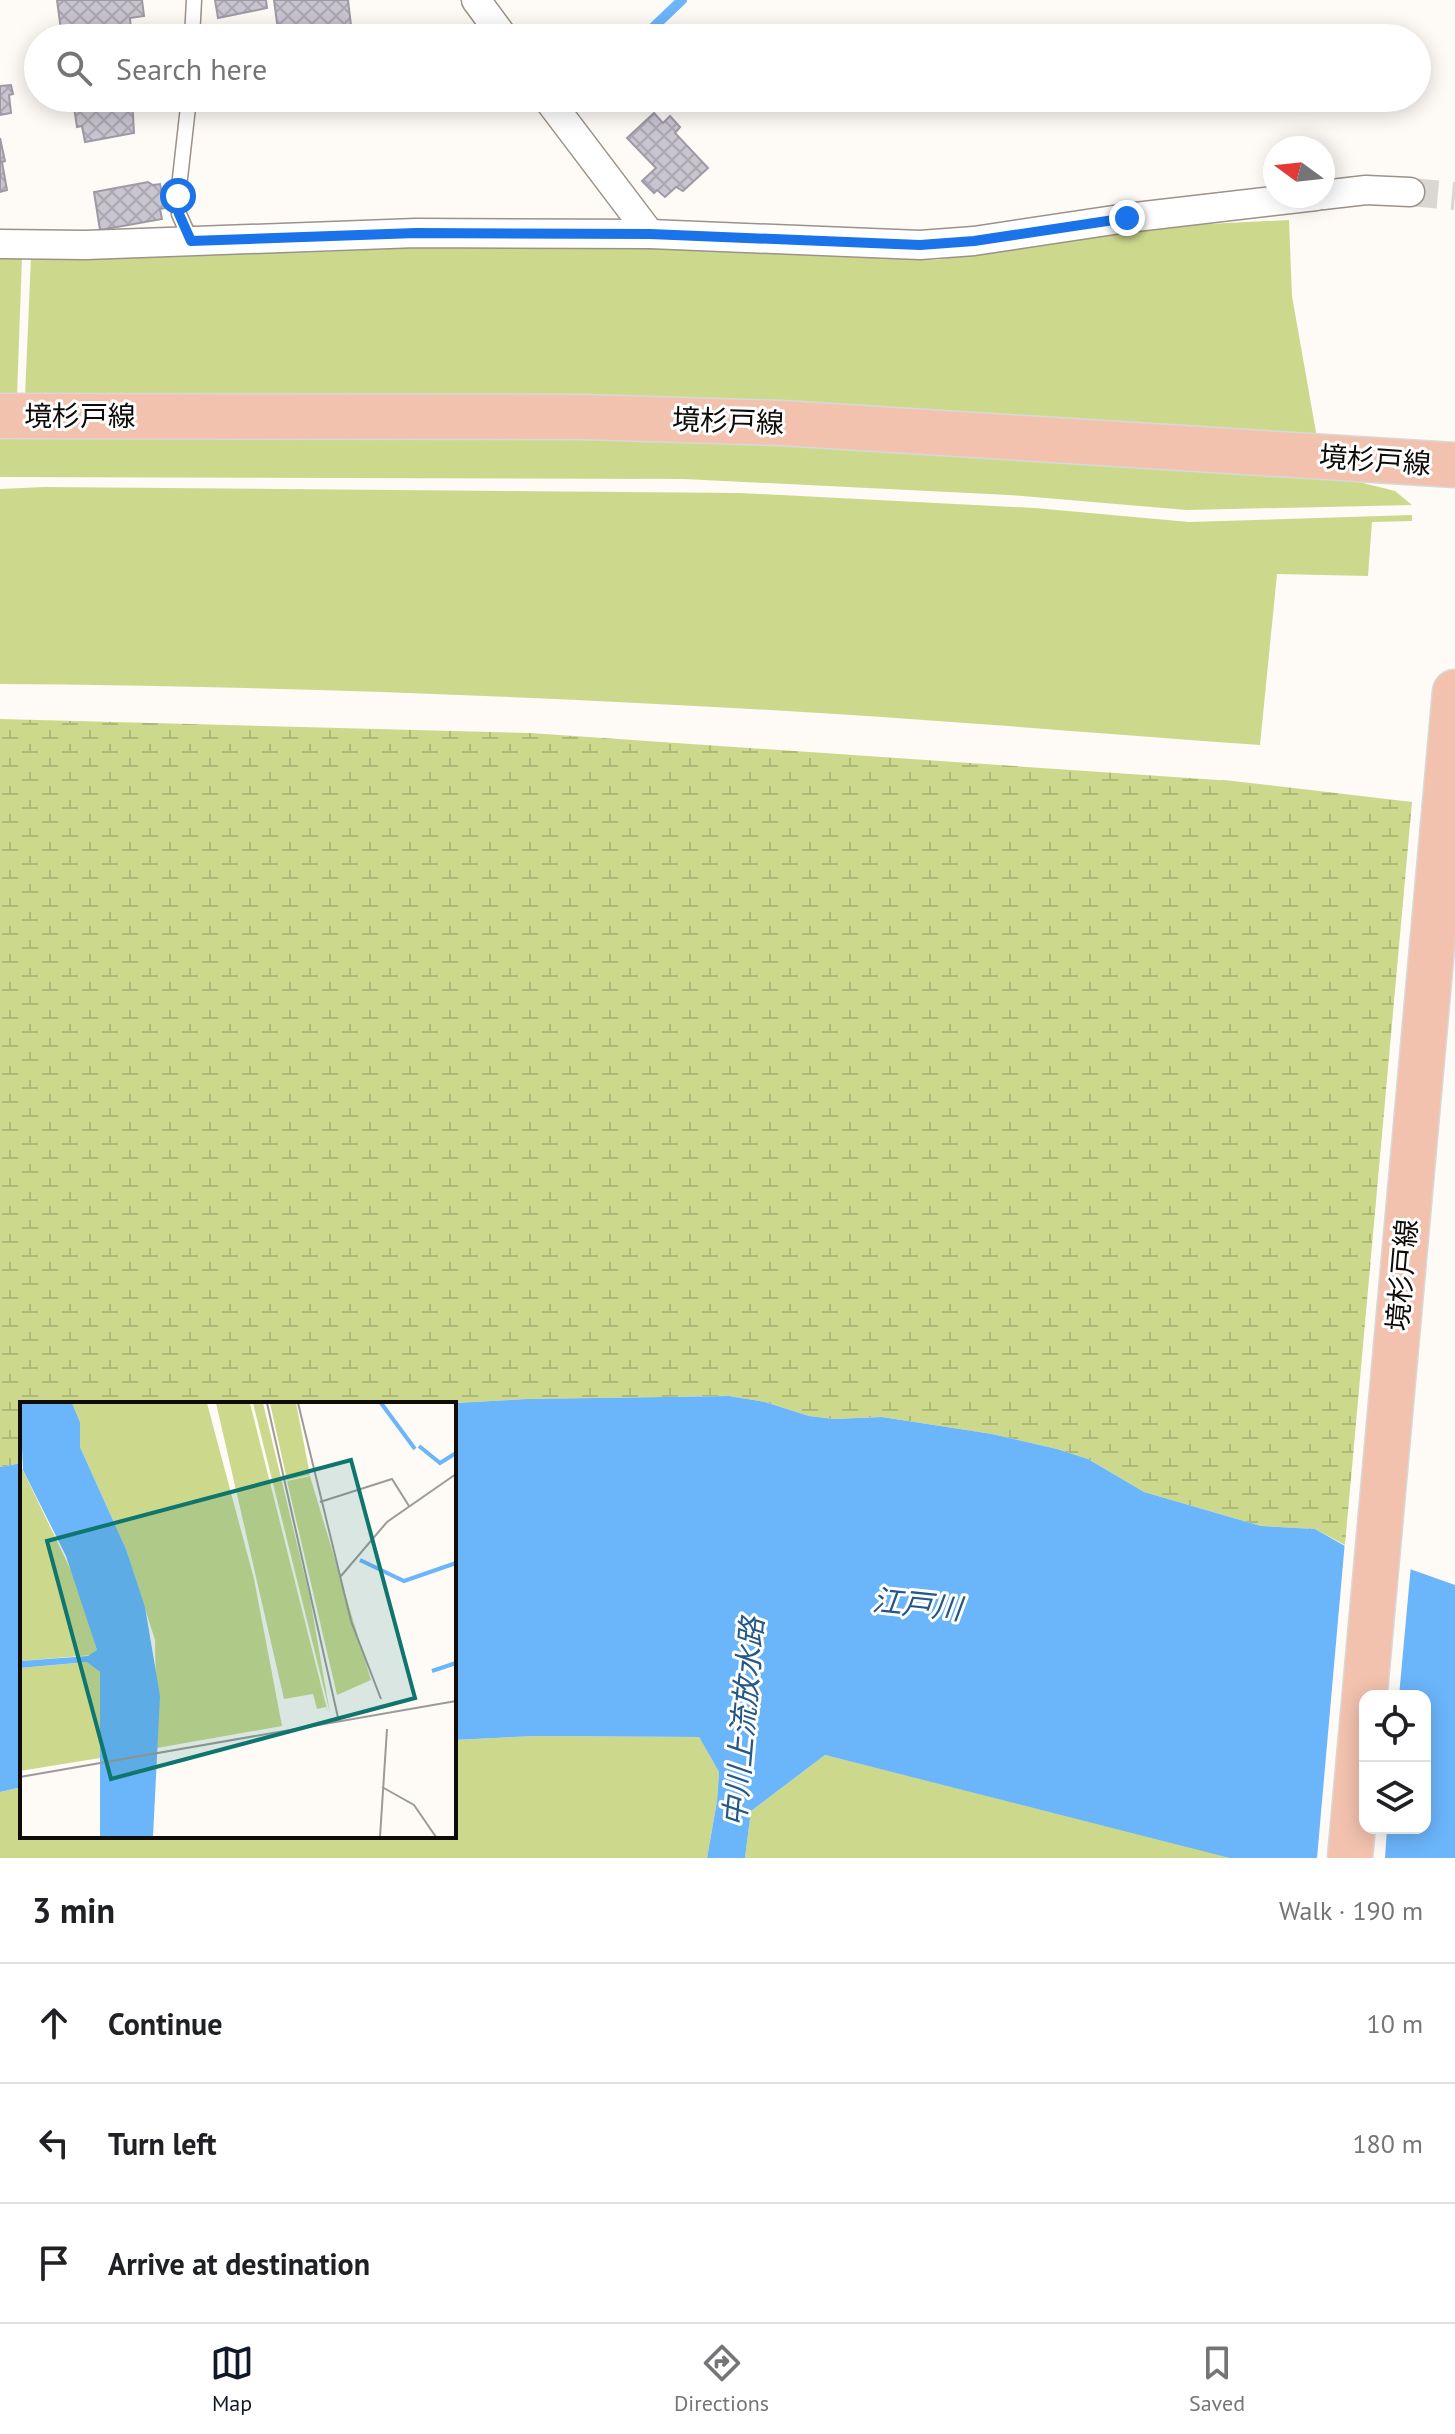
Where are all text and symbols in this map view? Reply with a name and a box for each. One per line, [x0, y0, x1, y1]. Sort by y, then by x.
search box [24, 24, 1431, 112]
icon: search [52, 46, 96, 90]
text: Search here [116, 49, 267, 88]
north arrow [1263, 136, 1335, 208]
route start [160, 178, 196, 214]
route end [1109, 200, 1145, 236]
street label: 境杉戸線 [24, 397, 136, 434]
street label: 境杉戸線 [671, 400, 785, 441]
street label: 境杉戸線 [1318, 437, 1432, 482]
street label: 境杉戸線 [1378, 1218, 1425, 1332]
inset map [20, 1402, 456, 1838]
water label: 江戸川 [870, 1579, 967, 1628]
water label: 中川上流放水路 [714, 1613, 771, 1828]
map controls [1359, 1690, 1431, 1834]
button: locate [1359, 1690, 1431, 1762]
button: layers [1359, 1762, 1431, 1834]
text: 3 min [32, 1888, 115, 1932]
text: Walk · 190 m [1279, 1894, 1423, 1927]
icon: ahead [32, 2001, 76, 2045]
text: Continue [108, 2004, 222, 2043]
text: 10 m [1367, 2007, 1423, 2040]
icon: left [32, 2121, 76, 2165]
text: Turn left [108, 2124, 216, 2163]
text: 180 m [1352, 2127, 1423, 2160]
icon: arrive [32, 2241, 76, 2285]
text: Arrive at destination [108, 2244, 370, 2283]
tab: Map [210, 2341, 254, 2417]
tab: Directions [674, 2341, 769, 2417]
tab: Saved [1189, 2341, 1245, 2417]

